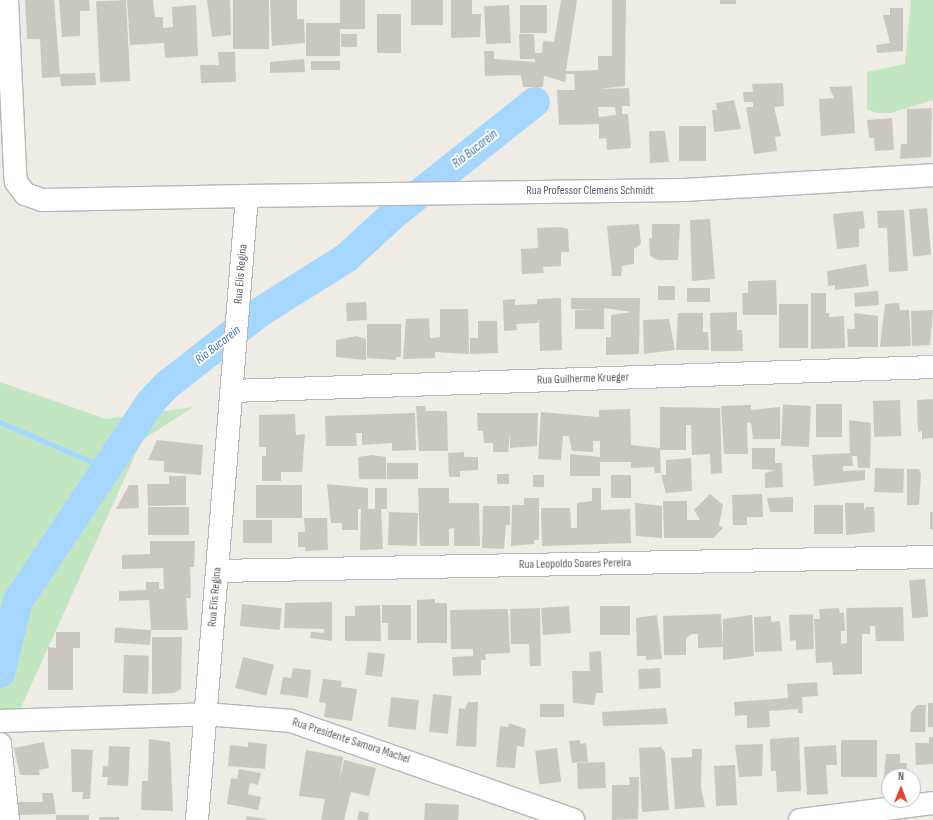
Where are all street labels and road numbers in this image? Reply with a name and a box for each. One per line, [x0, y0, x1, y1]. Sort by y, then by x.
street label: Rua Professor Clemens Schmidt [526, 184, 654, 198]
street label: Rua Elis Regina [231, 244, 251, 304]
street label: Rua Guilherme Krueger [537, 370, 629, 388]
street label: Rua Leopoldo Soares Pereira [519, 556, 631, 572]
street label: Rua Elis Regina [205, 567, 225, 627]
street label: Rua Presidente Samora Machel [290, 715, 412, 767]

